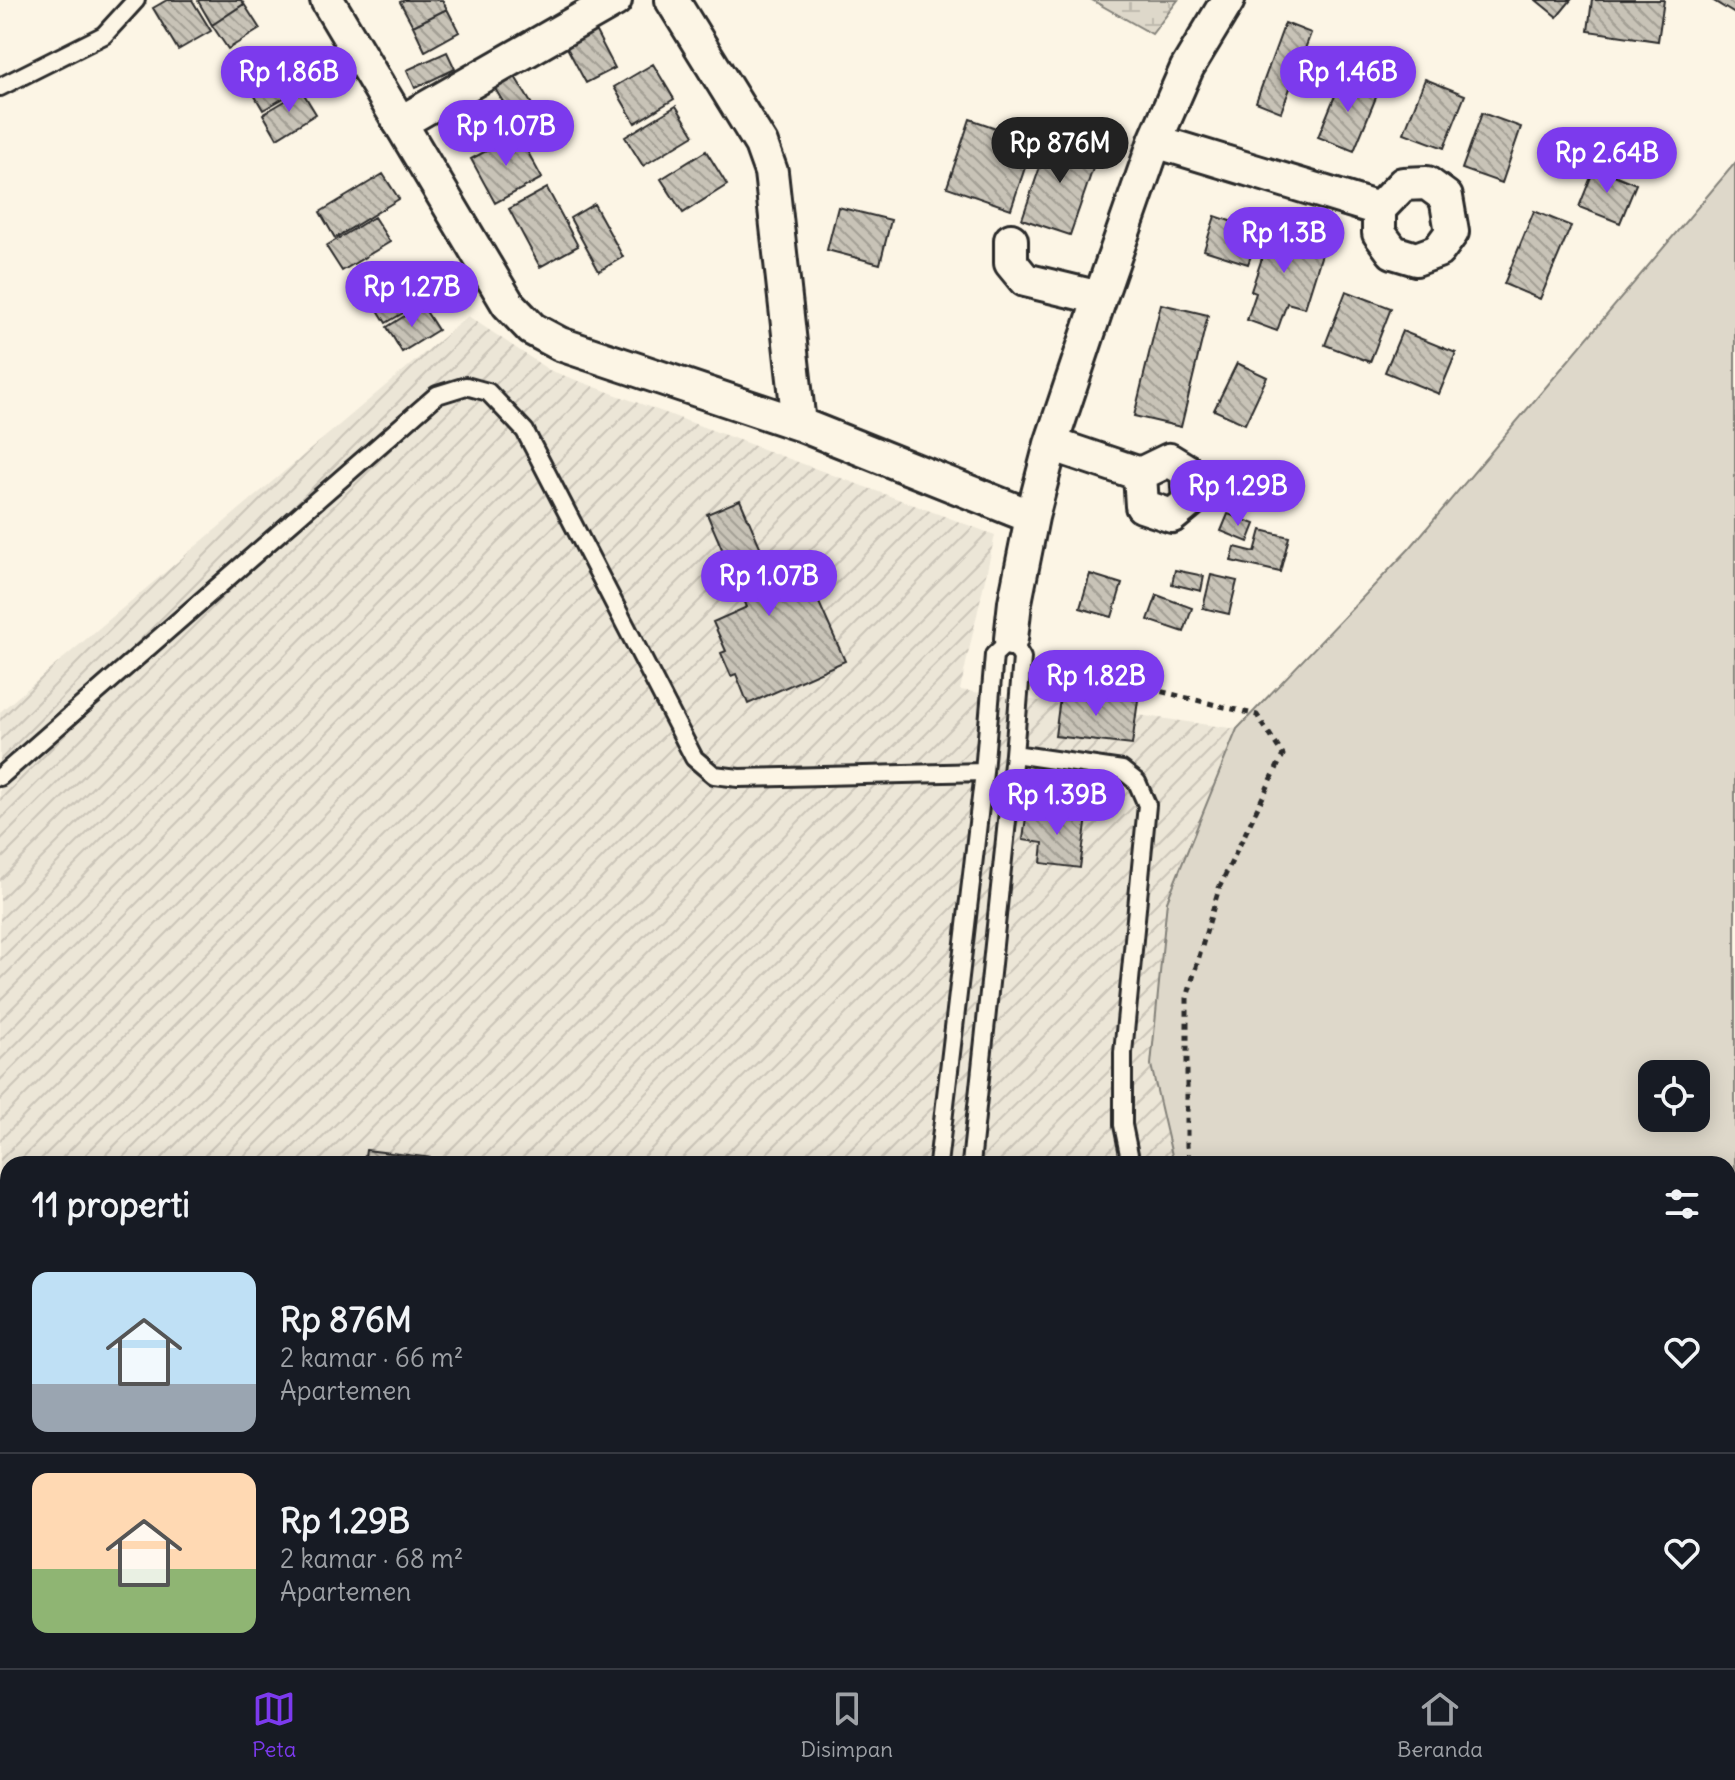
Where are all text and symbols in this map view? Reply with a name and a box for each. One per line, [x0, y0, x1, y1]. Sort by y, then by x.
pin: Rp 1.86B [206, 46, 372, 114]
pin: Rp 1.46B [1265, 46, 1431, 114]
text: Rp 1.86B [239, 55, 339, 88]
text: Rp 1.46B [1298, 55, 1398, 88]
pin: Rp 1.07B [423, 100, 589, 168]
text: Rp 1.07B [456, 109, 556, 142]
pin: Rp 876M [986, 117, 1134, 185]
text: Rp 876M [1009, 126, 1111, 159]
pin: Rp 2.64B [1524, 127, 1690, 195]
text: Rp 2.64B [1555, 136, 1659, 169]
pin: Rp 1.3B [1210, 207, 1358, 275]
text: Rp 1.3B [1241, 216, 1327, 249]
pin: Rp 1.27B [329, 261, 495, 329]
text: Rp 1.27B [363, 270, 461, 303]
pin: Rp 1.29B [1155, 460, 1321, 528]
text: Rp 1.29B [1188, 469, 1288, 502]
pin: Rp 1.07B [686, 550, 852, 618]
text: Rp 1.07B [719, 559, 819, 592]
pin: Rp 1.82B [1013, 650, 1179, 718]
text: Rp 1.82B [1046, 659, 1146, 692]
pin: Rp 1.39B [974, 769, 1140, 837]
text: Rp 1.39B [1007, 778, 1107, 811]
map controls [1638, 1060, 1710, 1132]
button: locate [1638, 1060, 1710, 1132]
icon: filters [1660, 1182, 1704, 1226]
text: 11 properti [32, 1183, 190, 1226]
text: Rp 876M [280, 1298, 412, 1341]
icon: home [96, 1304, 192, 1400]
icon: heart [1660, 1330, 1704, 1374]
text: 2 kamar · 66 m² [280, 1341, 463, 1374]
text: Apartemen [280, 1374, 411, 1407]
text: Rp 1.29B [280, 1499, 410, 1542]
icon: home [96, 1505, 192, 1601]
icon: heart [1660, 1531, 1704, 1575]
text: 2 kamar · 68 m² [280, 1542, 463, 1575]
text: Apartemen [280, 1575, 411, 1608]
tab: Peta [252, 1687, 296, 1763]
tab: Disimpan [800, 1687, 893, 1763]
tab: Beranda [1397, 1687, 1483, 1763]

